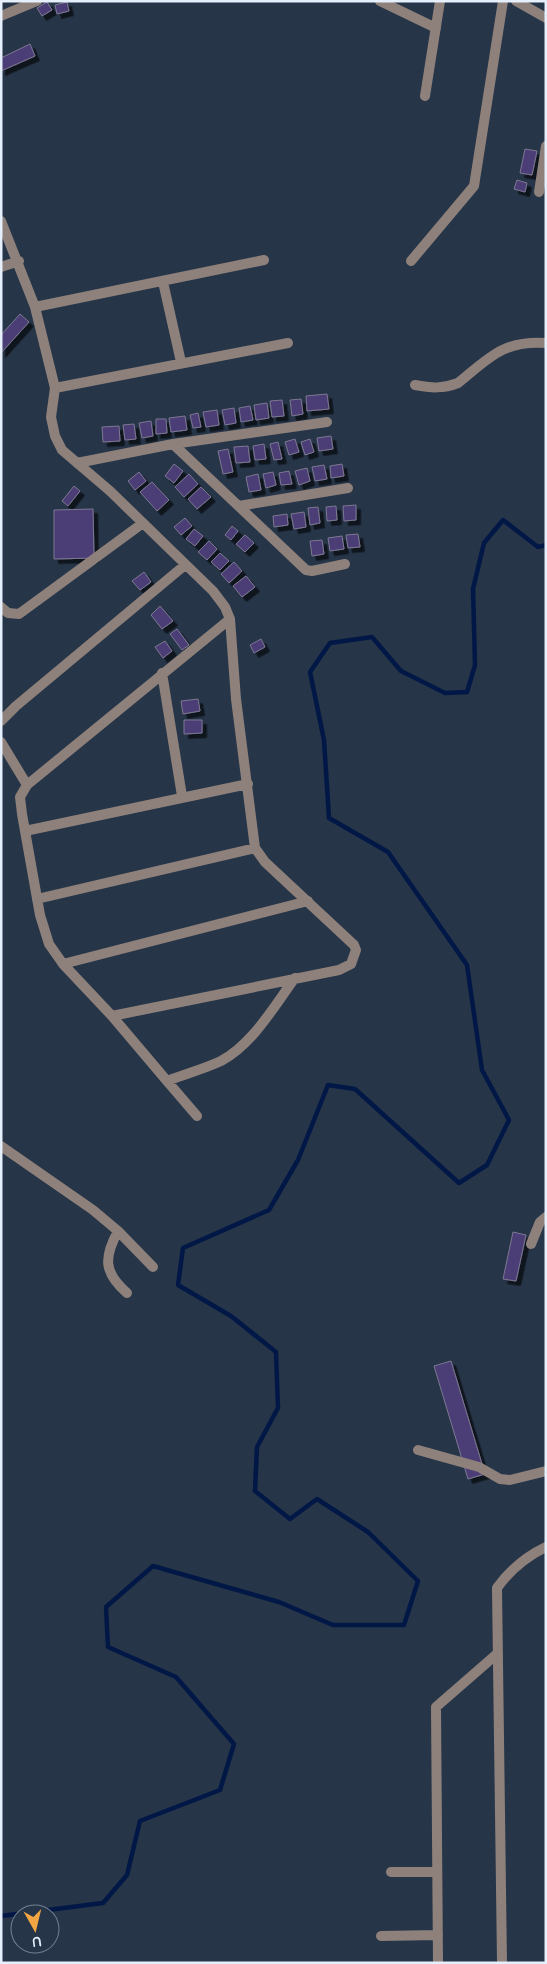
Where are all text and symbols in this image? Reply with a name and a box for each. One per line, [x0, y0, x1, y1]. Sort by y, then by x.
north arrow [10, 1904, 60, 1954]
text: U [31, 1932, 43, 1951]

